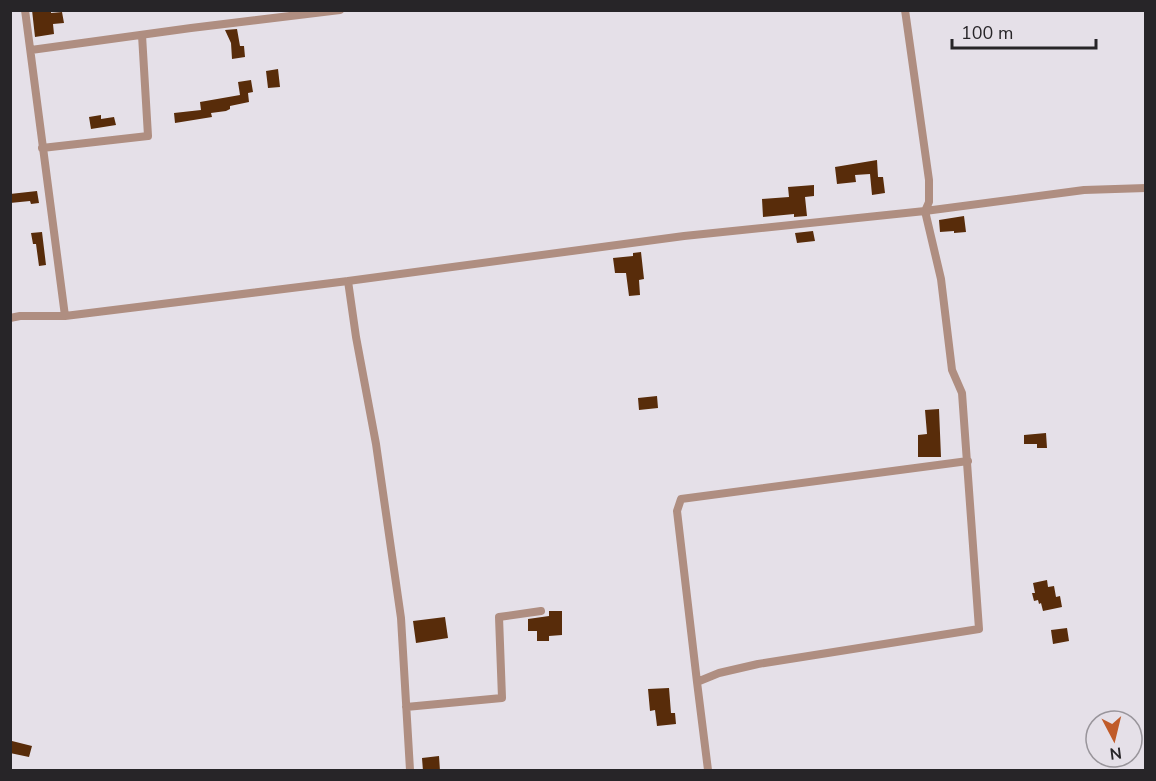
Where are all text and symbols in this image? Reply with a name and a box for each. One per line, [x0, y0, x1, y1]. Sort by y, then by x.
scale bar [952, 12, 1096, 50]
text: 100 m [961, 21, 1013, 45]
north arrow [1084, 709, 1144, 769]
text: N [1108, 741, 1123, 765]

